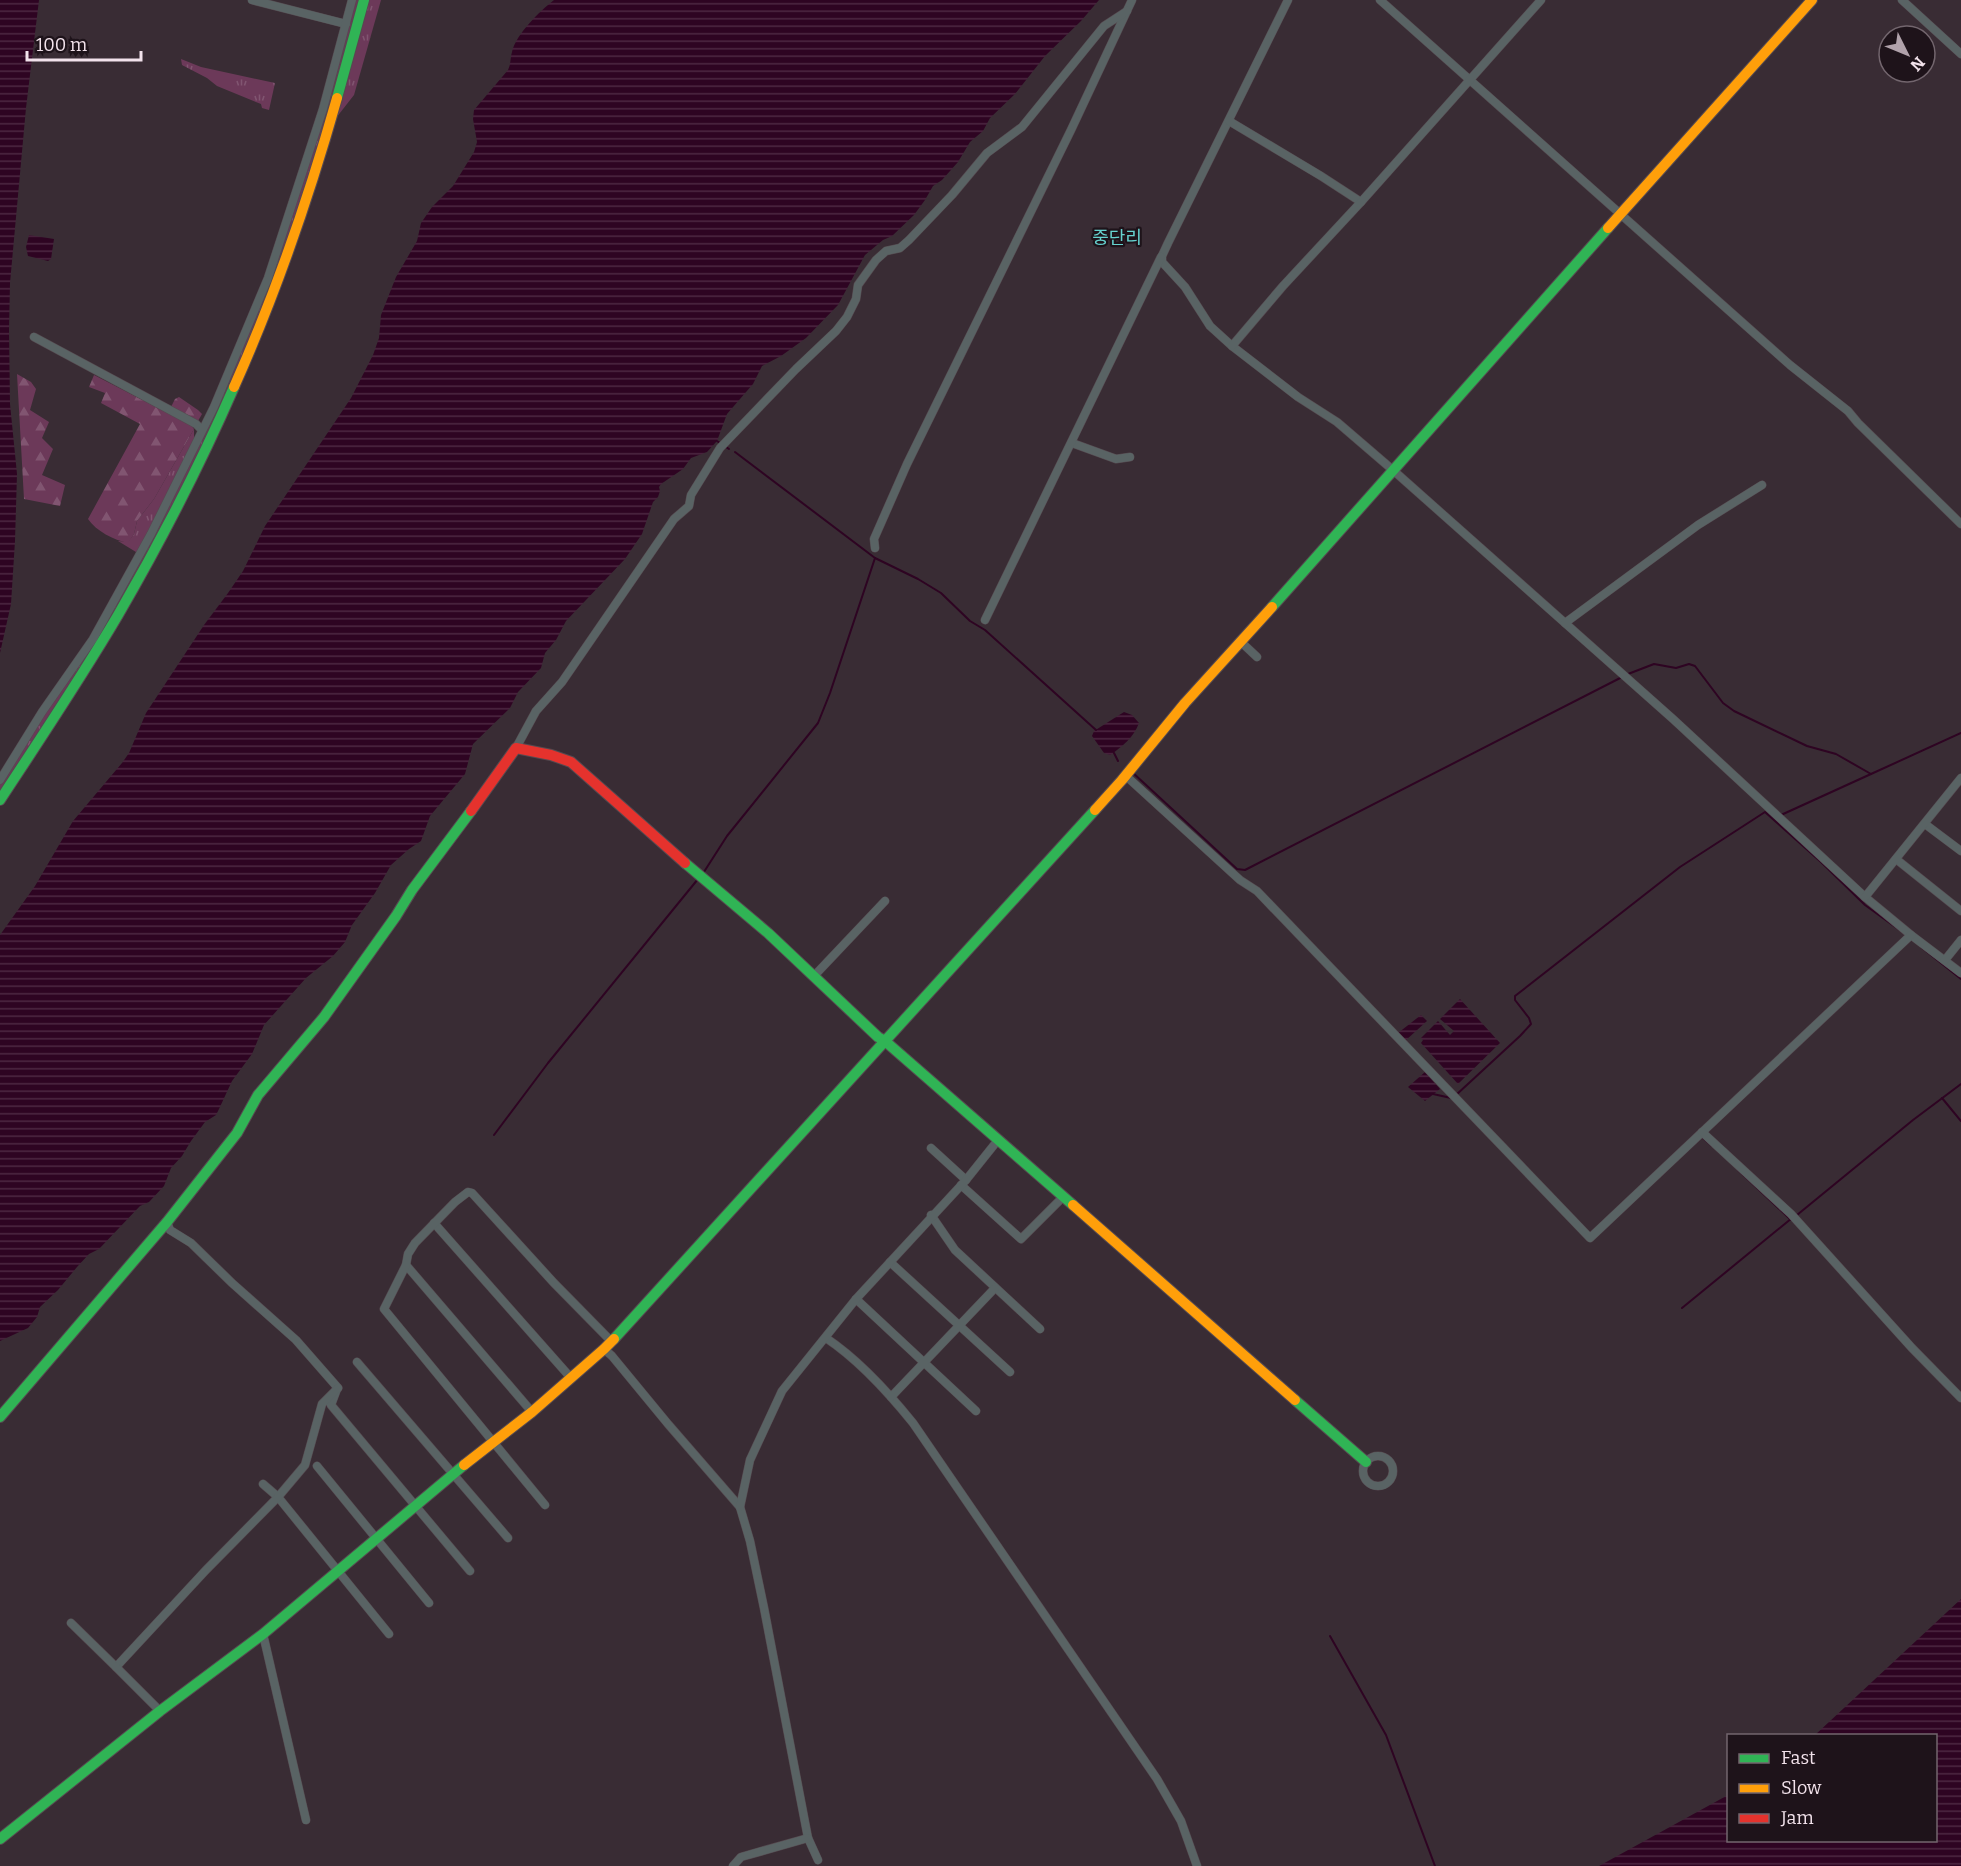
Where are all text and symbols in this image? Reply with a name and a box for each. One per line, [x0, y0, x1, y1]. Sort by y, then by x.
scale bar [27, 24, 141, 62]
north arrow [1877, 24, 1937, 84]
text: 100 m [36, 34, 87, 56]
text: N [1906, 53, 1929, 75]
district label: 중단리 [1092, 227, 1142, 249]
legend [1727, 1734, 1937, 1842]
text: Fast [1781, 1747, 1816, 1769]
text: Slow [1781, 1777, 1822, 1799]
text: Jam [1780, 1807, 1814, 1829]

